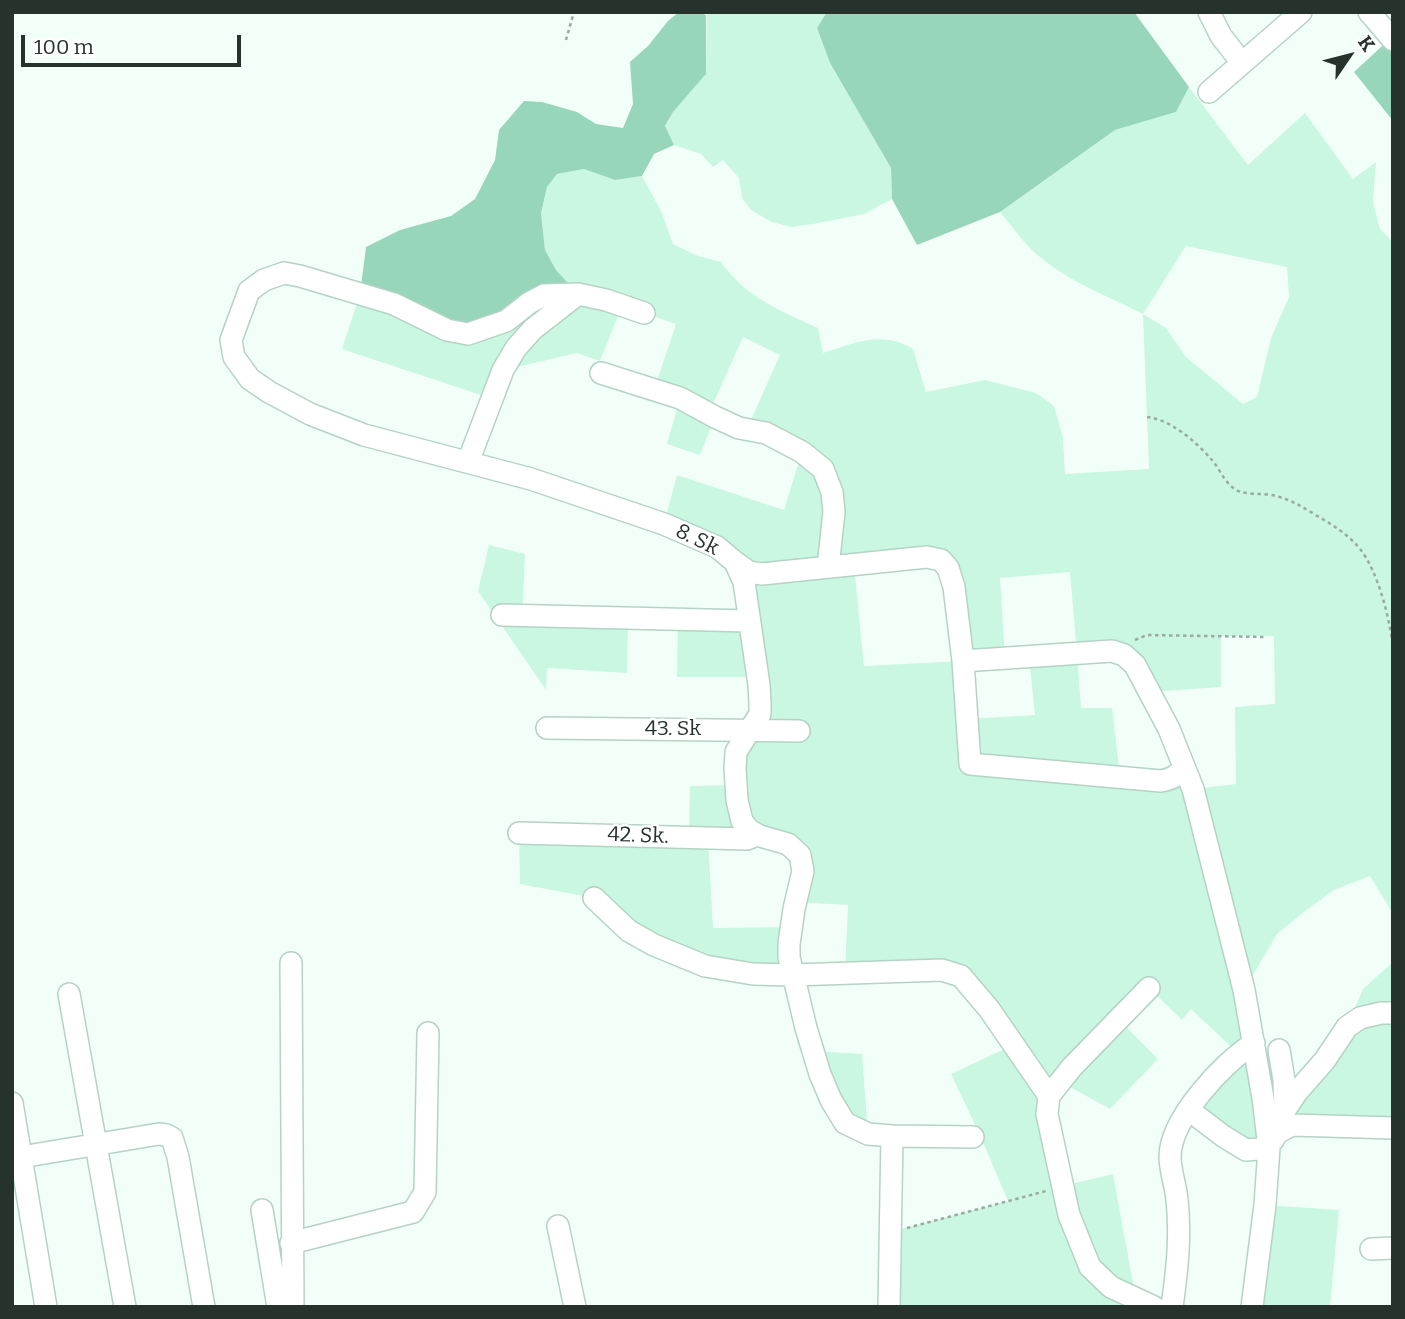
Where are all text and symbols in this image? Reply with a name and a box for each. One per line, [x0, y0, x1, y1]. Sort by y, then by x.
scale bar [24, 21, 245, 65]
north arrow [1314, 21, 1384, 91]
text: K [1353, 31, 1380, 56]
text: 100 m [34, 34, 94, 60]
street label: 8. Sk [671, 519, 723, 561]
street label: 43. Sk [645, 716, 701, 742]
street label: 42. Sk. [607, 822, 669, 850]

